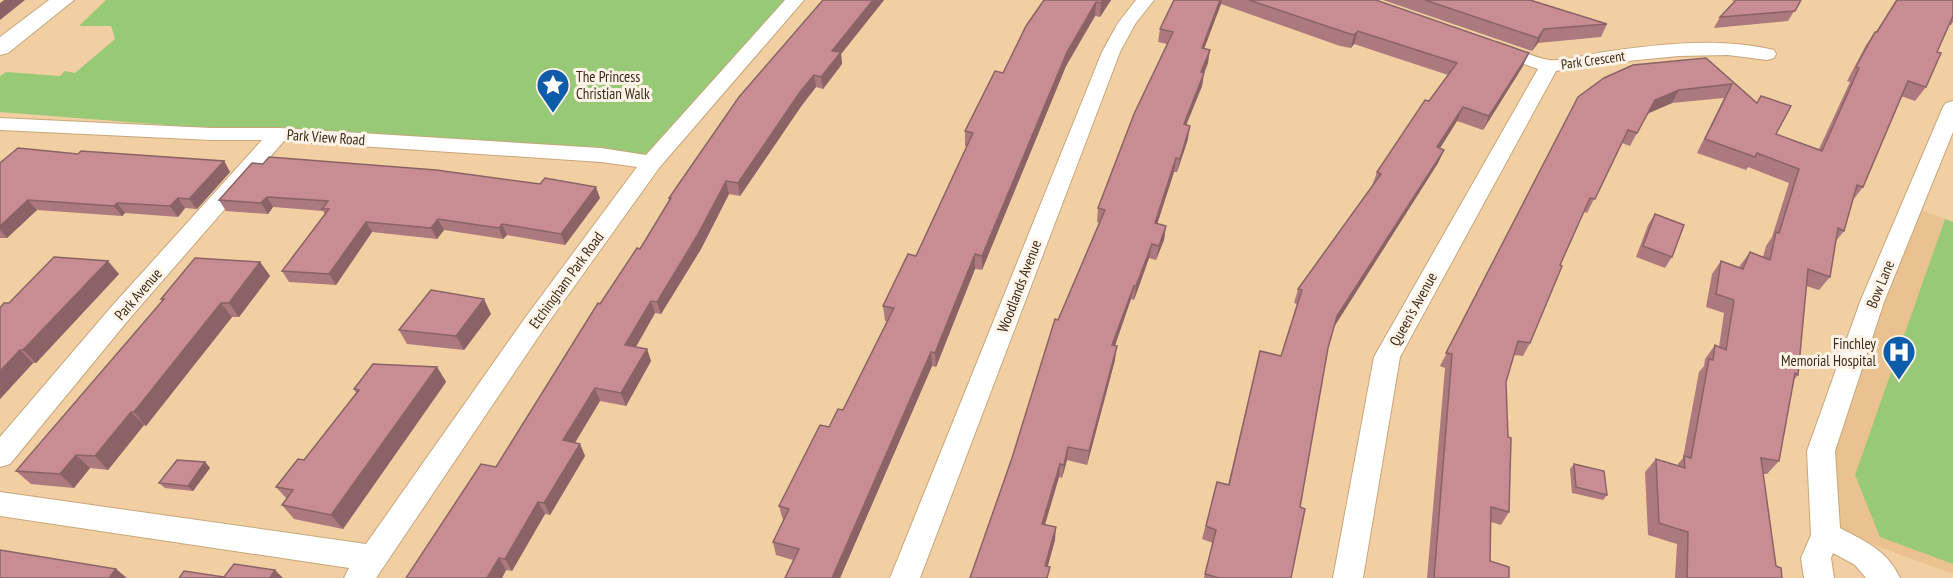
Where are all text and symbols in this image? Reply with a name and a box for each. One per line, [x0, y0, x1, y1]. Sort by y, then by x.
street label: Park Crescent [1560, 47, 1626, 73]
place icon: The Princess Christian Walk [535, 67, 571, 114]
place label: The Princess Christian Walk [576, 67, 650, 103]
street label: Park View Road [286, 125, 366, 149]
street label: Etchingham Park Road [525, 228, 607, 332]
street label: Woodlands Avenue [993, 237, 1045, 335]
street label: Bow Lane [1862, 257, 1898, 311]
street label: Park Avenue [110, 264, 166, 324]
street label: Queen's Avenue [1385, 269, 1441, 349]
place label: Finchley Memorial Hospital [1781, 334, 1876, 370]
hospital icon: Finchley Memorial Hospital [1881, 334, 1917, 381]

